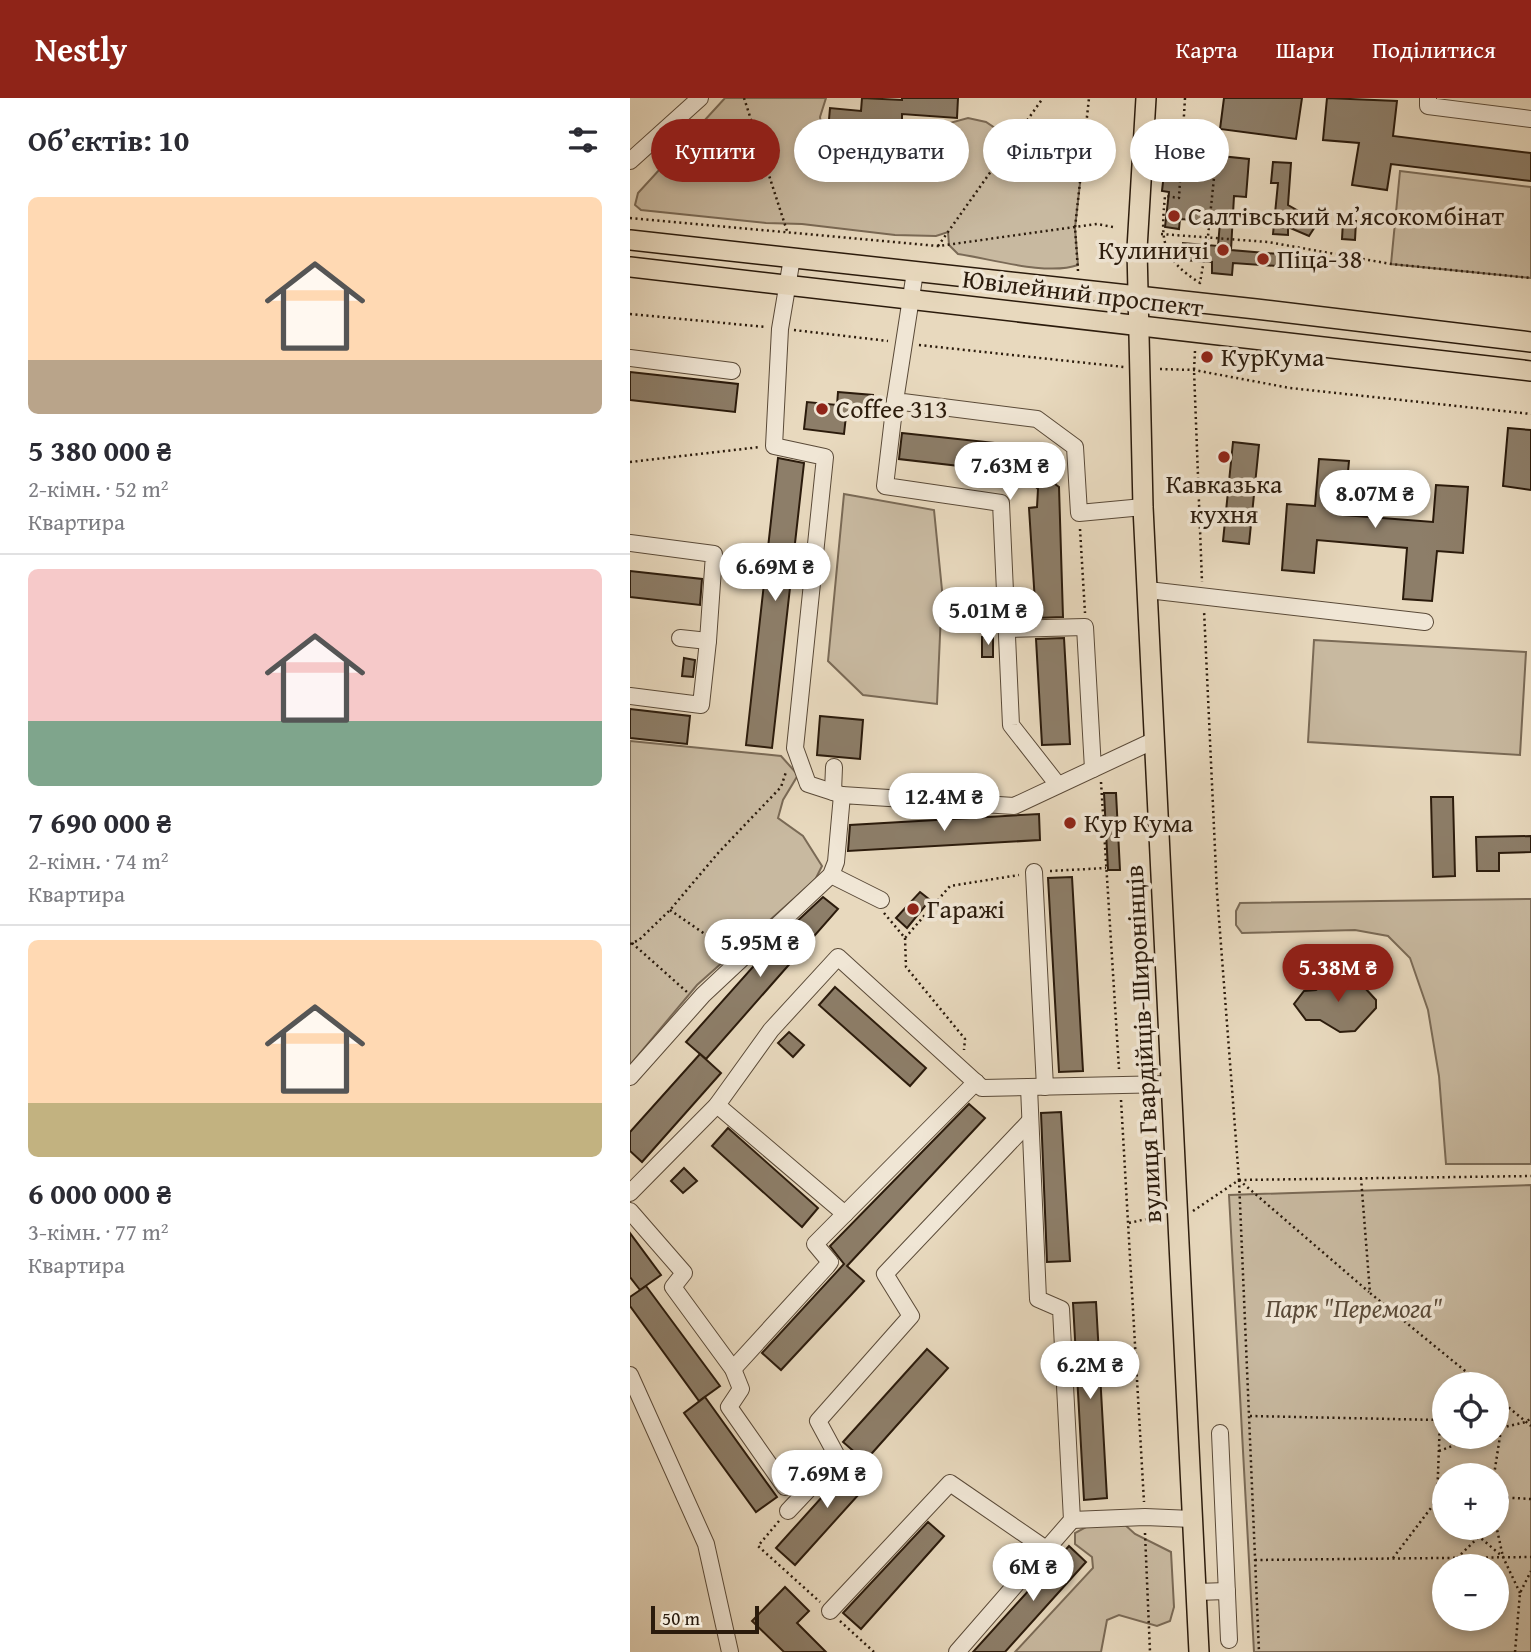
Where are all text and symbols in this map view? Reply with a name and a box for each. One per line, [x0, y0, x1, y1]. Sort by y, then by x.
text: Nestly [35, 25, 127, 73]
text: Карта [1175, 32, 1238, 67]
text: Шари [1276, 32, 1334, 67]
text: Поділитися [1372, 32, 1496, 67]
text: Об’єктів: 10 [28, 118, 189, 162]
chip: Купити [651, 119, 780, 182]
chip: Орендувати [794, 119, 969, 182]
chip: Фільтри [983, 119, 1116, 182]
chip: Нове [1130, 119, 1229, 182]
icon: filters [564, 121, 602, 159]
place label: Салтівський мʼясокомбінат [1188, 196, 1504, 235]
marker: Салтівський мʼясокомбінат [1166, 208, 1182, 224]
place label: Кулиничі [1098, 230, 1209, 269]
place label: Піца-38 [1277, 239, 1362, 278]
marker: Кулиничі [1215, 242, 1231, 258]
icon: home [252, 243, 378, 369]
marker: Піца-38 [1255, 251, 1271, 267]
street label: Ювілейний проспект [960, 258, 1206, 327]
place label: КурКума [1221, 337, 1325, 376]
marker: КурКума [1199, 349, 1215, 365]
place label: Coffee 313 [836, 389, 948, 428]
marker: Coffee 313 [814, 401, 830, 417]
text: 5 380 000 ₴ [28, 428, 172, 472]
pin: 7.63M ₴ [945, 442, 1075, 502]
text: 7.63M ₴ [970, 448, 1050, 481]
marker: Кавказька кухня [1216, 449, 1232, 465]
place label: Кавказька кухня [1166, 464, 1283, 533]
pin: 8.07M ₴ [1310, 470, 1440, 530]
text: 2-кімн. · 52 m² [28, 472, 169, 505]
text: 8.07M ₴ [1335, 476, 1415, 509]
text: Квартира [28, 505, 125, 538]
pin: 6.69M ₴ [710, 544, 840, 603]
text: 6.69M ₴ [735, 549, 815, 582]
pin: 5.01M ₴ [923, 588, 1053, 647]
text: 5.01M ₴ [948, 593, 1028, 626]
icon: home [252, 615, 378, 741]
pin: 12.4M ₴ [879, 774, 1009, 833]
text: 12.4M ₴ [904, 779, 984, 812]
text: 7 690 000 ₴ [28, 800, 172, 844]
place label: Кур Кума [1084, 803, 1194, 842]
marker: Кур Кума [1062, 815, 1078, 831]
text: 2-кімн. · 74 m² [28, 844, 169, 877]
street label: вулиця Гвардійців-Широнінців [1114, 864, 1171, 1224]
text: Квартира [28, 877, 125, 910]
place label: Гаражі [927, 889, 1005, 928]
marker: Гаражі [905, 901, 921, 917]
pin: 5.95M ₴ [695, 920, 825, 979]
text: 5.95M ₴ [720, 925, 800, 958]
pin: 5.38M ₴ [1273, 944, 1403, 1004]
text: 5.38M ₴ [1298, 950, 1378, 983]
icon: home [252, 986, 378, 1112]
text: 6 000 000 ₴ [28, 1171, 172, 1215]
text: 3-кімн. · 77 m² [28, 1215, 169, 1248]
text: Квартира [28, 1248, 125, 1281]
park label: Парк "Перемога" [1266, 1288, 1443, 1327]
pin: 6.2M ₴ [1033, 1342, 1147, 1401]
text: 6.2M ₴ [1056, 1347, 1124, 1380]
map controls [1432, 1372, 1509, 1631]
button: locate [1432, 1372, 1509, 1449]
pin: 7.69M ₴ [762, 1450, 892, 1510]
text: 7.69M ₴ [787, 1456, 867, 1489]
button: + [1432, 1463, 1509, 1540]
pin: 6M ₴ [992, 1544, 1074, 1603]
text: 6M ₴ [1009, 1549, 1057, 1582]
button: − [1432, 1554, 1509, 1631]
scale bar [651, 1603, 760, 1635]
text: 50 m [662, 1604, 700, 1632]

